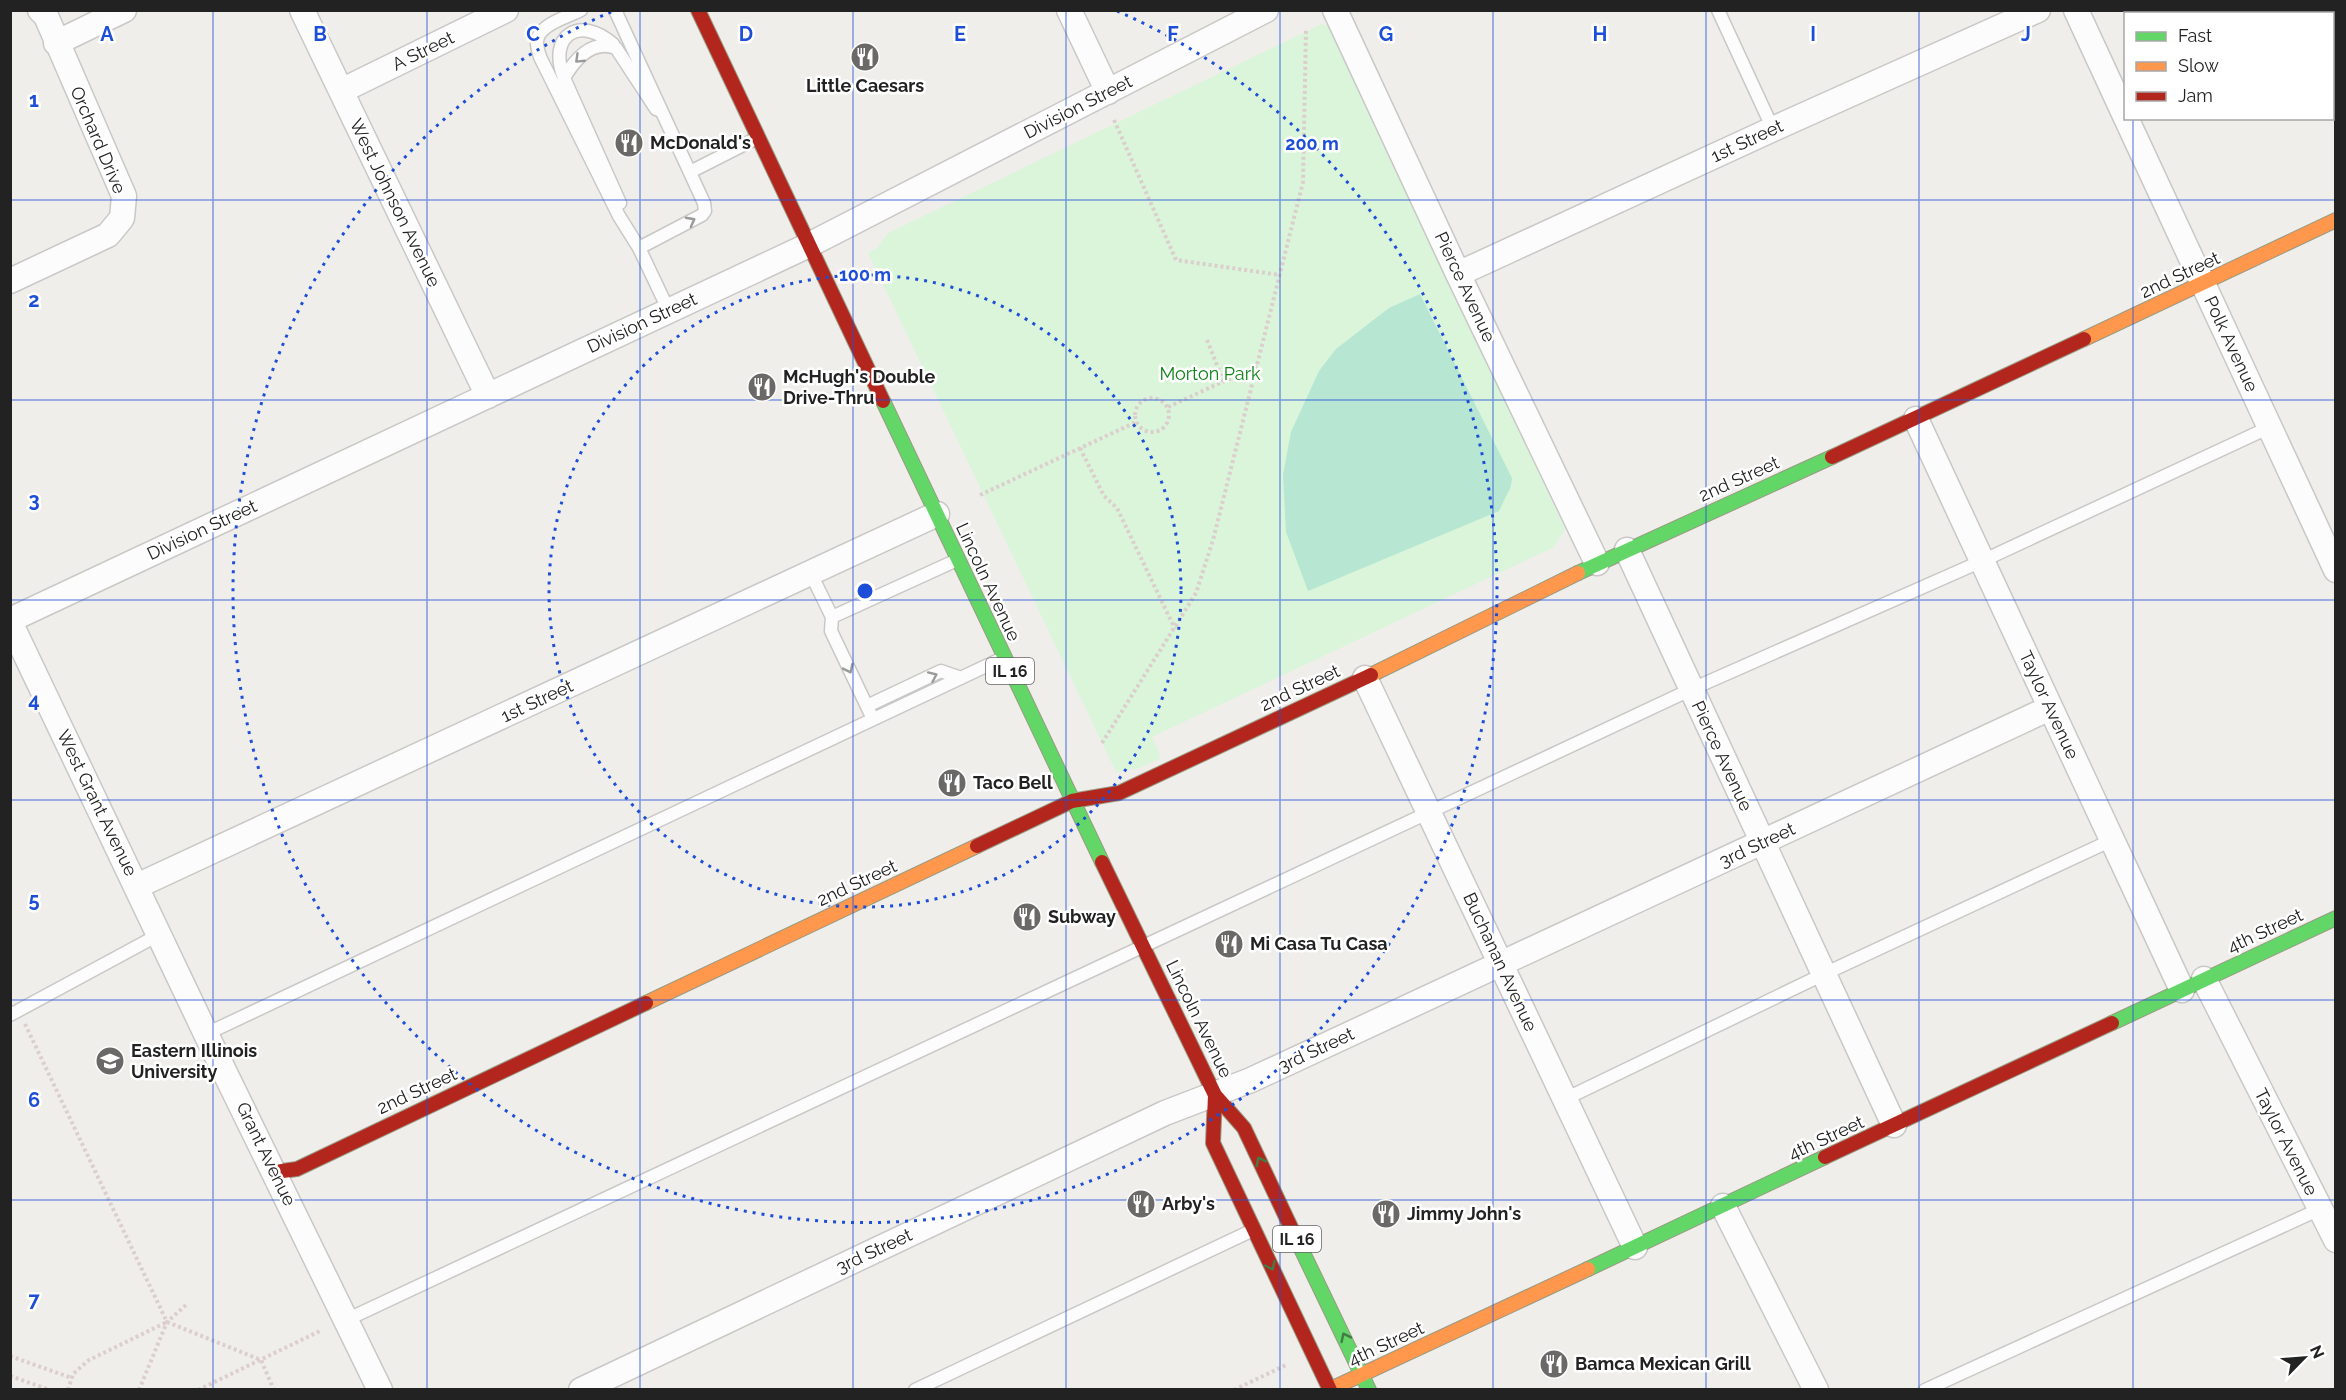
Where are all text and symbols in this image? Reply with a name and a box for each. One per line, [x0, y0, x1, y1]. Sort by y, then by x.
legend [2124, 12, 2334, 120]
text: A [100, 22, 114, 46]
text: B [313, 22, 327, 46]
text: C [526, 22, 540, 46]
text: D [739, 22, 753, 46]
text: E [954, 22, 966, 46]
text: F [1167, 22, 1179, 46]
text: G [1379, 22, 1393, 46]
text: H [1593, 22, 1607, 46]
text: I [1810, 22, 1816, 46]
text: J [2021, 22, 2031, 46]
text: Fast [2178, 25, 2212, 46]
street label: A Street [388, 27, 457, 74]
restaurant icon: Little Caesars [849, 41, 881, 73]
one-way arrow [576, 52, 586, 63]
text: Slow [2178, 55, 2219, 76]
street label: Division Street [1020, 70, 1135, 143]
place label: Little Caesars [806, 75, 924, 96]
street label: Orchard Drive [66, 83, 131, 197]
text: Jam [2178, 85, 2213, 106]
text: 1 [29, 88, 39, 112]
street label: West Johnson Avenue [346, 115, 445, 291]
street label: 1st Street [1707, 115, 1786, 166]
restaurant icon: McDonald's [613, 127, 645, 159]
place label: McDonald's [650, 132, 751, 153]
text: 200 m [1285, 133, 1339, 154]
one-way arrow [684, 217, 695, 228]
street label: Pierce Avenue [1431, 228, 1500, 346]
street label: 2nd Street [2137, 247, 2223, 302]
text: 100 m [839, 264, 891, 285]
text: 2 [28, 288, 40, 312]
street label: Division Street [584, 288, 700, 357]
street label: Polk Avenue [2200, 293, 2263, 395]
park label: Morton Park [1159, 363, 1261, 384]
place label: McHugh's Double Drive-Thru [783, 366, 935, 408]
restaurant icon: McHugh's Double Drive-Thru [746, 371, 778, 403]
street label: 2nd Street [1695, 452, 1782, 506]
text: 3 [28, 488, 40, 512]
street label: Division Street [144, 495, 260, 564]
street label: Lincoln Avenue [952, 519, 1025, 645]
centre of rings [855, 581, 875, 601]
street label: Taylor Avenue [2015, 647, 2084, 763]
road number: IL 16 [986, 658, 1034, 684]
street label: 2nd Street [1257, 660, 1343, 715]
one-way arrow [842, 662, 853, 673]
one-way arrow [926, 671, 937, 683]
street label: 1st Street [497, 675, 576, 726]
text: 4 [28, 688, 40, 712]
street label: Pierce Avenue [1688, 697, 1757, 815]
street label: West Grant Avenue [53, 726, 142, 880]
restaurant icon: Taco Bell [936, 767, 968, 799]
place label: Taco Bell [973, 772, 1053, 793]
street label: 3rd Street [1715, 818, 1798, 871]
street label: 2nd Street [814, 855, 900, 910]
text: 5 [28, 888, 40, 912]
street label: Buchanan Avenue [1459, 889, 1542, 1035]
restaurant icon: Subway [1011, 901, 1043, 933]
street label: 4th Street [2224, 904, 2306, 957]
place label: Subway [1048, 906, 1116, 927]
restaurant icon: Mi Casa Tu Casa [1213, 928, 1245, 960]
place label: Mi Casa Tu Casa [1250, 933, 1388, 954]
street label: Lincoln Avenue [1162, 957, 1237, 1081]
street label: 3rd Street [1274, 1023, 1357, 1076]
place label: Eastern Illinois University [131, 1040, 257, 1082]
school or university icon: Eastern Illinois University [94, 1045, 126, 1077]
street label: 2nd Street [374, 1063, 460, 1118]
street label: Taylor Avenue [2251, 1085, 2323, 1199]
text: 6 [28, 1088, 40, 1112]
street label: Grant Avenue [232, 1099, 301, 1209]
street label: 4th Street [1785, 1111, 1867, 1164]
one-way arrow [1255, 1156, 1267, 1167]
restaurant icon: Arby's [1125, 1188, 1157, 1220]
place label: Arby's [1162, 1193, 1215, 1214]
restaurant icon: Jimmy John's [1370, 1198, 1402, 1230]
place label: Jimmy John's [1407, 1203, 1521, 1224]
street label: 3rd Street [832, 1224, 915, 1277]
road number: IL 16 [1273, 1226, 1321, 1252]
one-way arrow [1264, 1260, 1276, 1271]
text: 7 [28, 1288, 40, 1312]
street label: 4th Street [1345, 1317, 1427, 1370]
north arrow [2274, 1328, 2334, 1388]
one-way arrow [1340, 1332, 1352, 1343]
text: N [2306, 1342, 2328, 1361]
restaurant icon: Bamca Mexican Grill [1538, 1348, 1570, 1380]
place label: Bamca Mexican Grill [1575, 1353, 1751, 1374]

